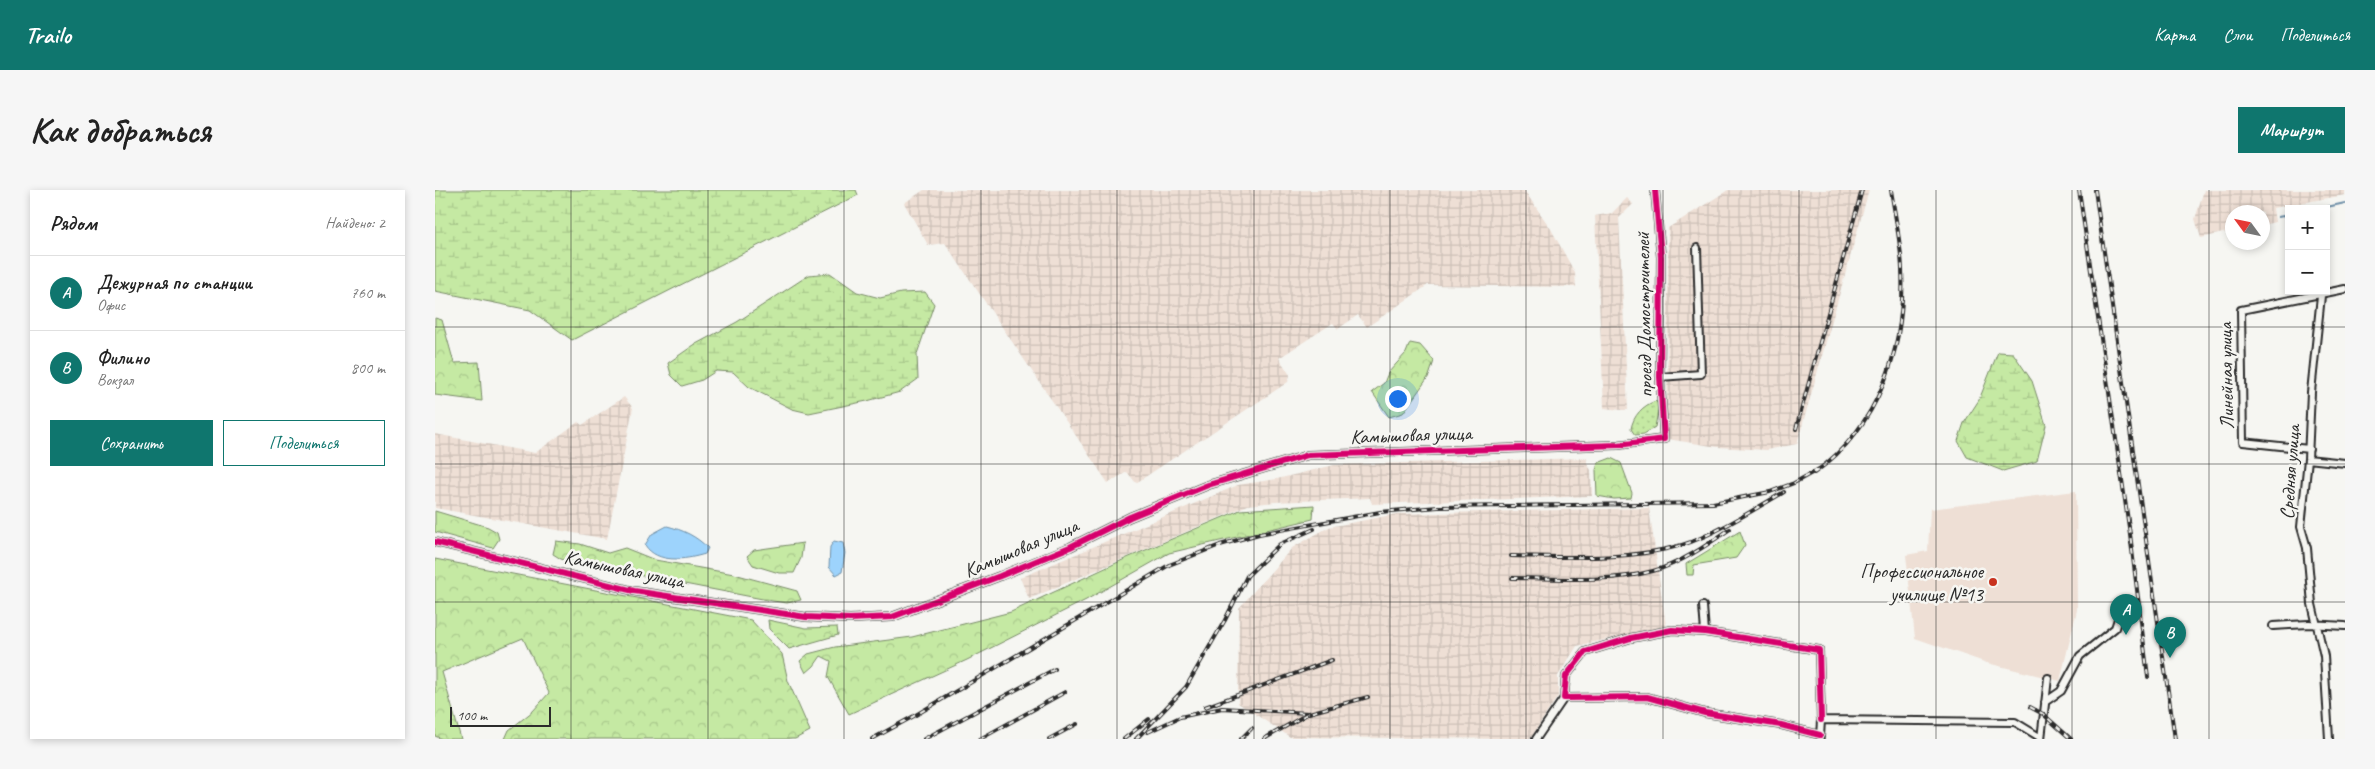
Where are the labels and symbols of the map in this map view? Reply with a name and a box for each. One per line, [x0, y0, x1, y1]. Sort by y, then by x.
north arrow [2225, 205, 2270, 250]
street label: проезд Домостроителей [1630, 230, 1658, 398]
street label: Линейная улица [2213, 320, 2239, 430]
your location [1385, 386, 1411, 412]
street label: Камышовая улица [1350, 420, 1474, 450]
street label: Средняя улица [2274, 422, 2306, 520]
street label: Камышовая улица [960, 512, 1084, 583]
street label: Камышовая улица [562, 544, 688, 594]
place label: Профессиональное училище №13 [1860, 559, 1985, 607]
marker: Профессиональное училище №13 [1987, 576, 1999, 588]
pin: A [2110, 594, 2142, 635]
pin: B [2154, 617, 2186, 658]
scale bar [450, 704, 551, 727]

